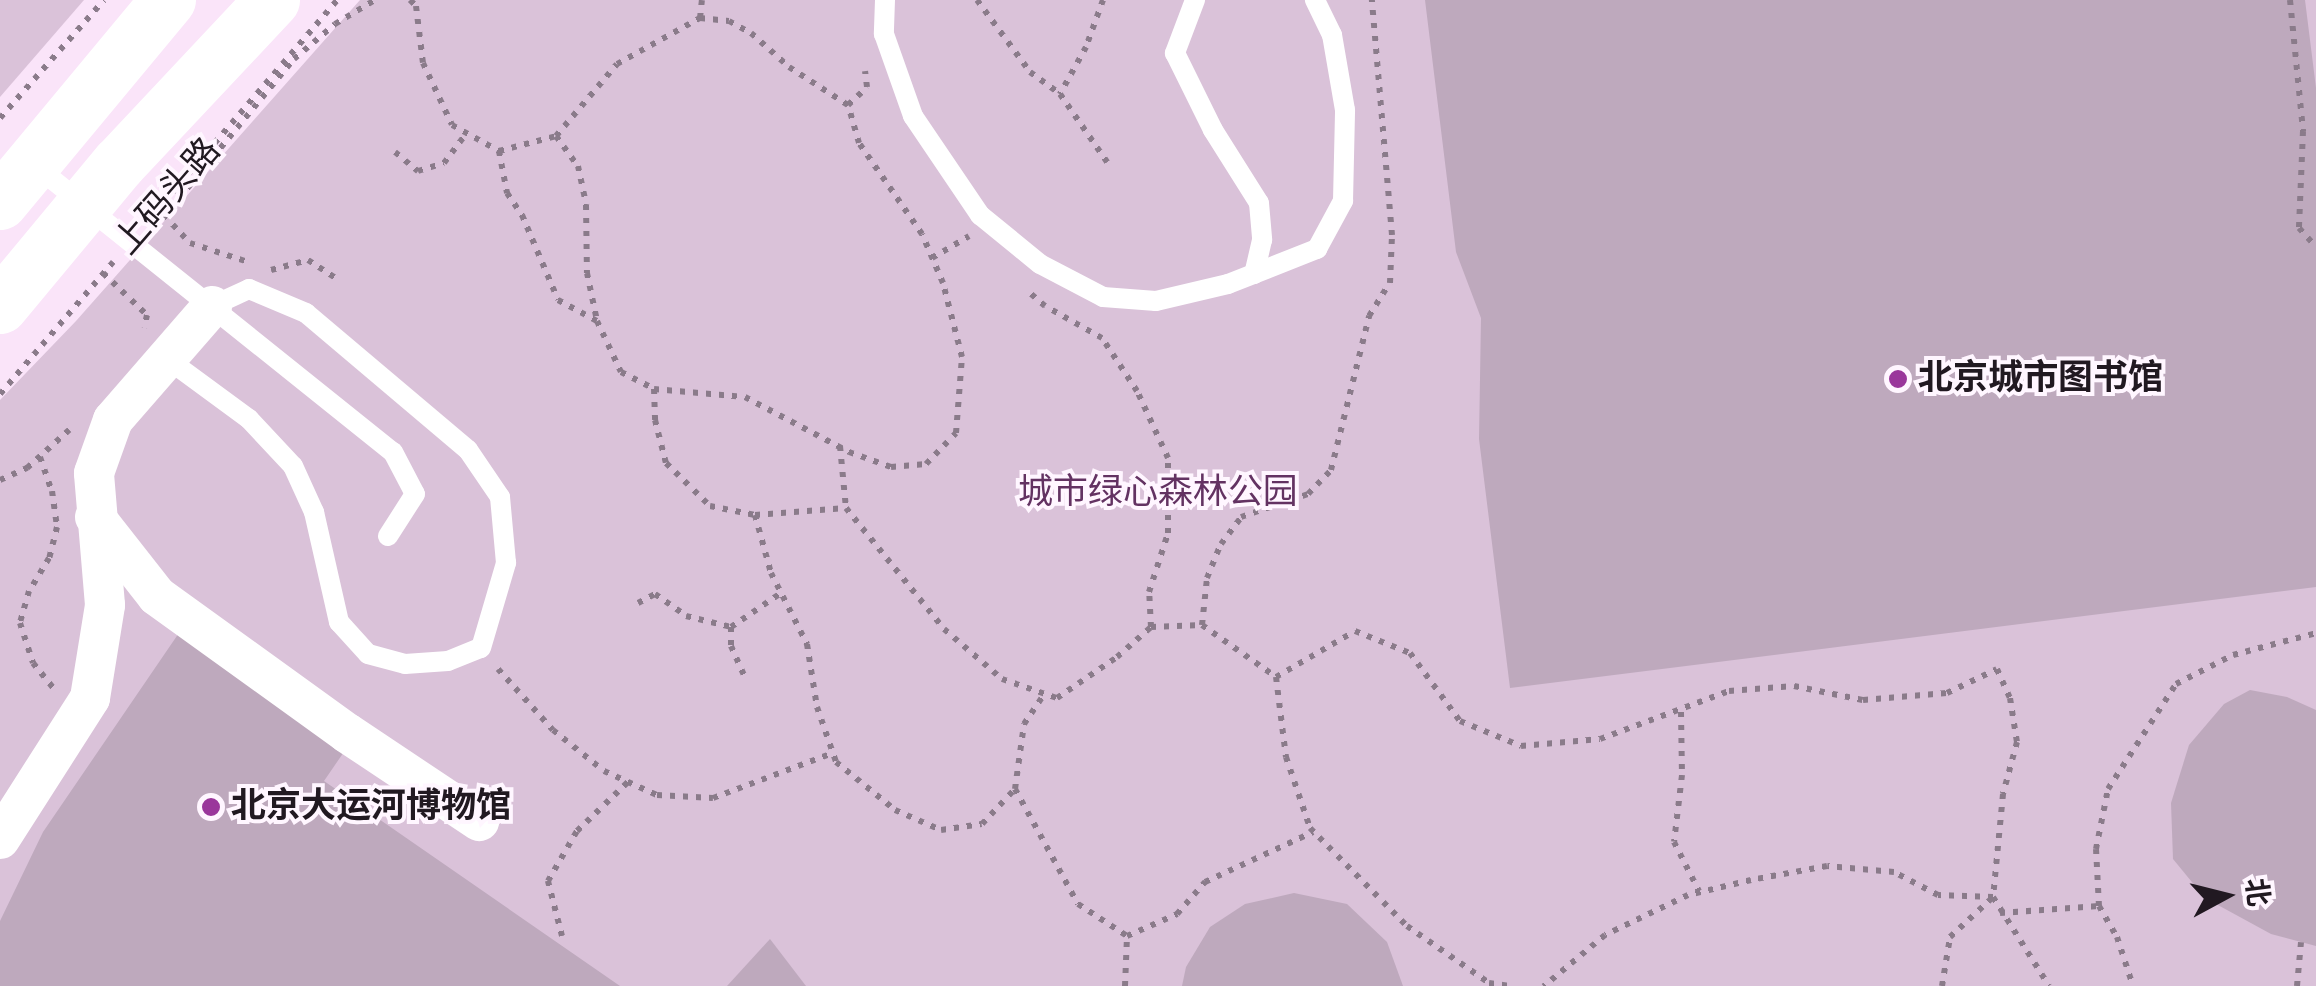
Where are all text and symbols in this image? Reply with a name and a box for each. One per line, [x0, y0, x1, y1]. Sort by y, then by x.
street label: 上码头路 [106, 130, 230, 264]
place label: 北京城市图书馆 [1918, 358, 2163, 400]
marker: 北京城市图书馆 [1887, 368, 1909, 390]
park label: 城市绿心森林公园 [1018, 472, 1298, 514]
place label: 北京大运河博物馆 [231, 786, 511, 828]
marker: 北京大运河博物馆 [200, 796, 222, 818]
north arrow [2176, 846, 2276, 946]
text: 北 [2240, 877, 2271, 908]

